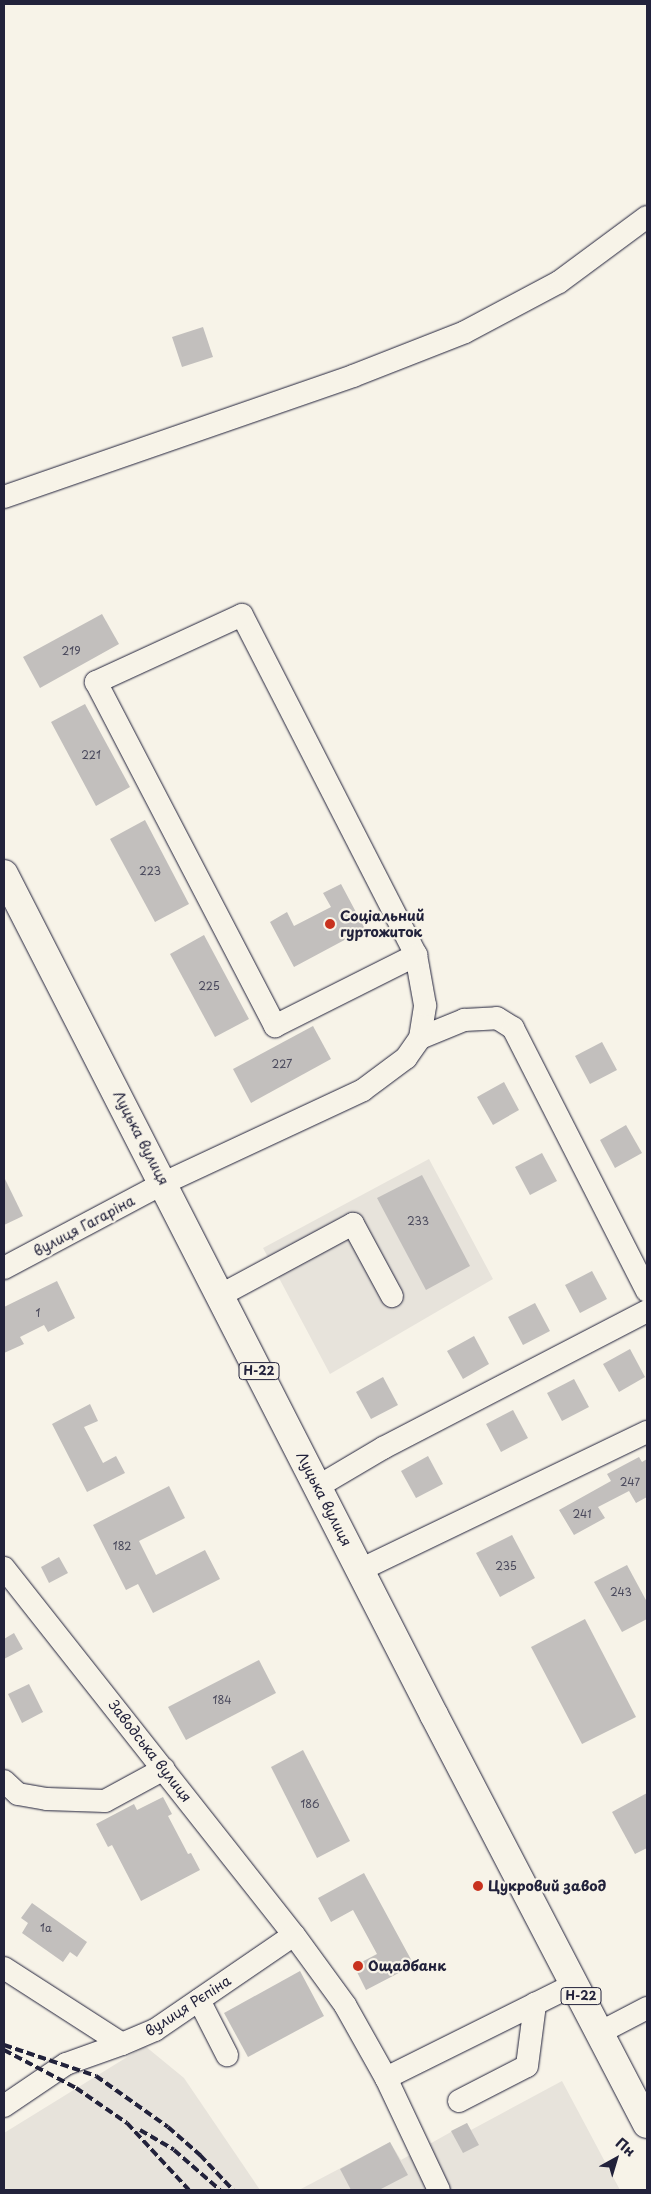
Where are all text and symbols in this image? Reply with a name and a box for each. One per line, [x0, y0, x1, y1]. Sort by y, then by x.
house number: 219 [61, 644, 81, 658]
house number: 221 [81, 748, 101, 762]
house number: 223 [139, 864, 161, 878]
place label: Соціальний гуртожиток [340, 908, 424, 940]
marker: Соціальний гуртожиток [324, 918, 336, 930]
house number: 225 [198, 979, 220, 993]
house number: 227 [272, 1057, 292, 1071]
street label: Луцька вулиця [110, 1088, 172, 1188]
street label: вулиця Гагаріна [30, 1192, 138, 1260]
house number: 233 [407, 1214, 429, 1228]
house number: 1 [36, 1306, 40, 1320]
road number: Н-22 [238, 1362, 280, 1380]
street label: Луцька вулиця [293, 1449, 355, 1549]
house number: 247 [620, 1475, 640, 1489]
house number: 241 [572, 1507, 592, 1521]
house number: 182 [113, 1539, 131, 1553]
house number: 235 [495, 1559, 517, 1573]
house number: 243 [610, 1585, 632, 1599]
house number: 184 [212, 1693, 232, 1707]
street label: Заводська вулиця [105, 1696, 195, 1806]
house number: 186 [300, 1797, 320, 1811]
place label: Цукровий завод [488, 1878, 607, 1894]
marker: Цукровий завод [472, 1880, 484, 1892]
house number: 1а [40, 1921, 52, 1935]
place label: Ощадбанк [368, 1958, 446, 1974]
marker: Ощадбанк [352, 1960, 364, 1972]
street label: вулиця Рєпіна [142, 1972, 234, 2040]
road number: Н-22 [560, 1986, 602, 2005]
text: Пн [611, 2132, 640, 2161]
north arrow [591, 2134, 641, 2184]

